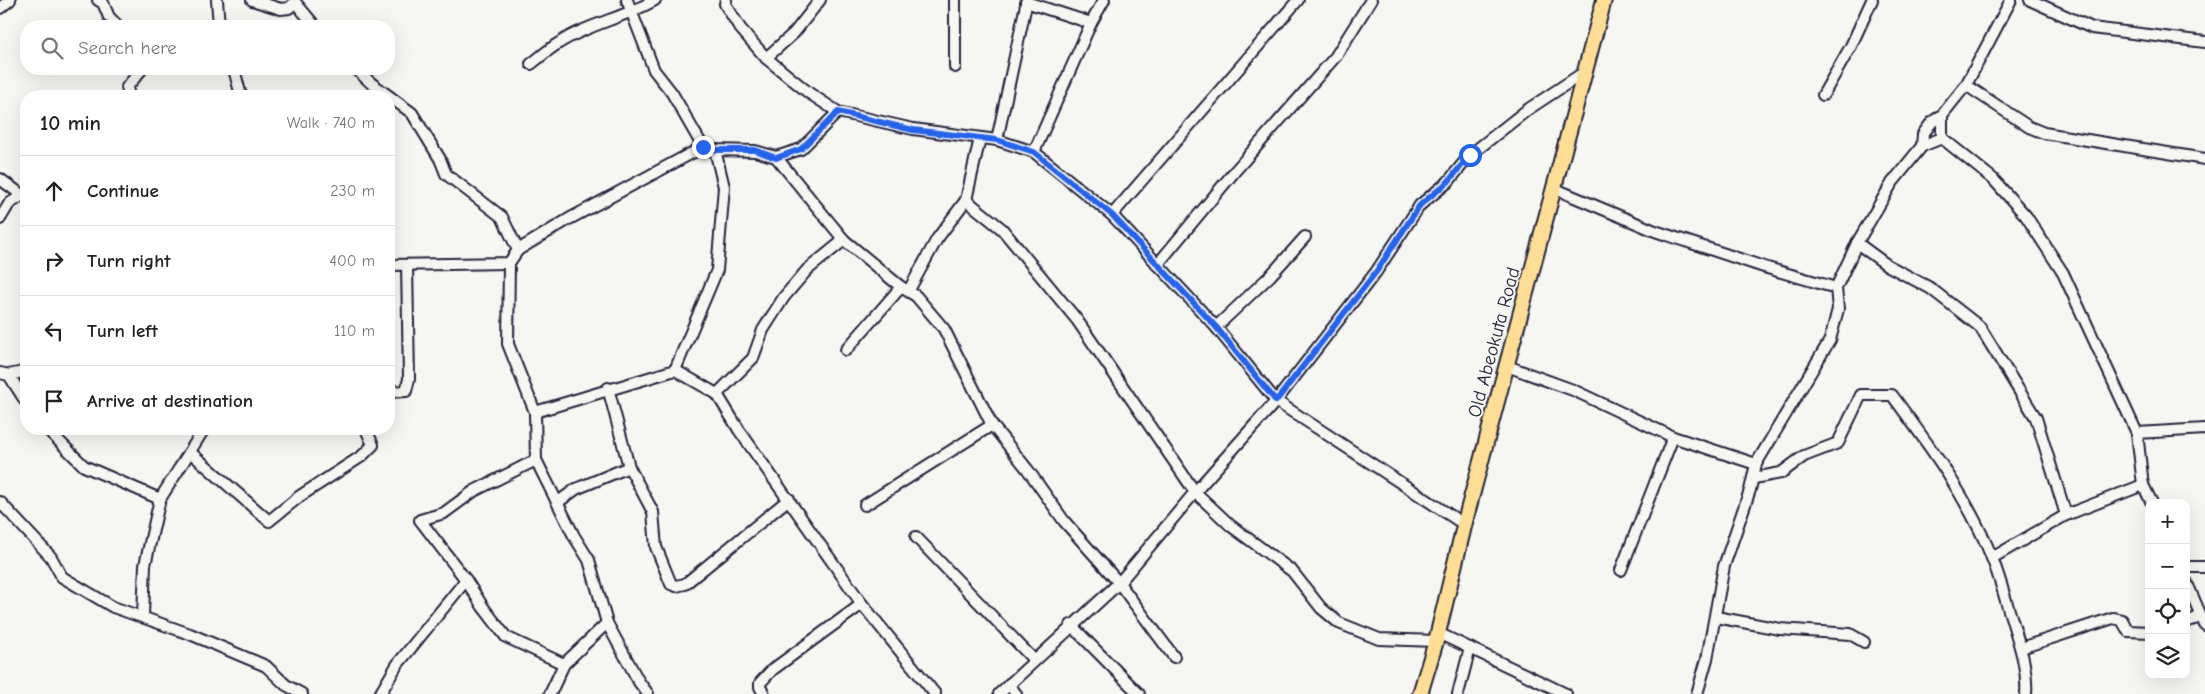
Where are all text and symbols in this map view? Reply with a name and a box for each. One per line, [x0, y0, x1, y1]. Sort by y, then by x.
search box [20, 20, 395, 75]
icon: search [38, 34, 66, 62]
text: Search here [78, 37, 177, 59]
text: 10 min [40, 111, 101, 135]
text: Walk · 740 m [287, 114, 375, 132]
route end [692, 136, 715, 159]
route start [1459, 144, 1482, 167]
icon: ahead [40, 177, 68, 205]
text: Continue [87, 180, 159, 202]
text: 230 m [330, 182, 375, 200]
icon: right [40, 247, 68, 275]
text: Turn right [87, 250, 171, 272]
text: 400 m [329, 252, 375, 270]
street label: Old Abeokuta Road [1463, 265, 1525, 420]
icon: left [40, 317, 68, 345]
text: Turn left [87, 320, 158, 342]
text: 110 m [334, 322, 375, 340]
icon: arrive [40, 387, 68, 415]
text: Arrive at destination [87, 390, 253, 412]
map controls [2145, 499, 2190, 679]
button: + [2145, 499, 2190, 544]
button: − [2145, 544, 2190, 589]
button: locate [2145, 589, 2190, 634]
button: layers [2145, 634, 2190, 679]

